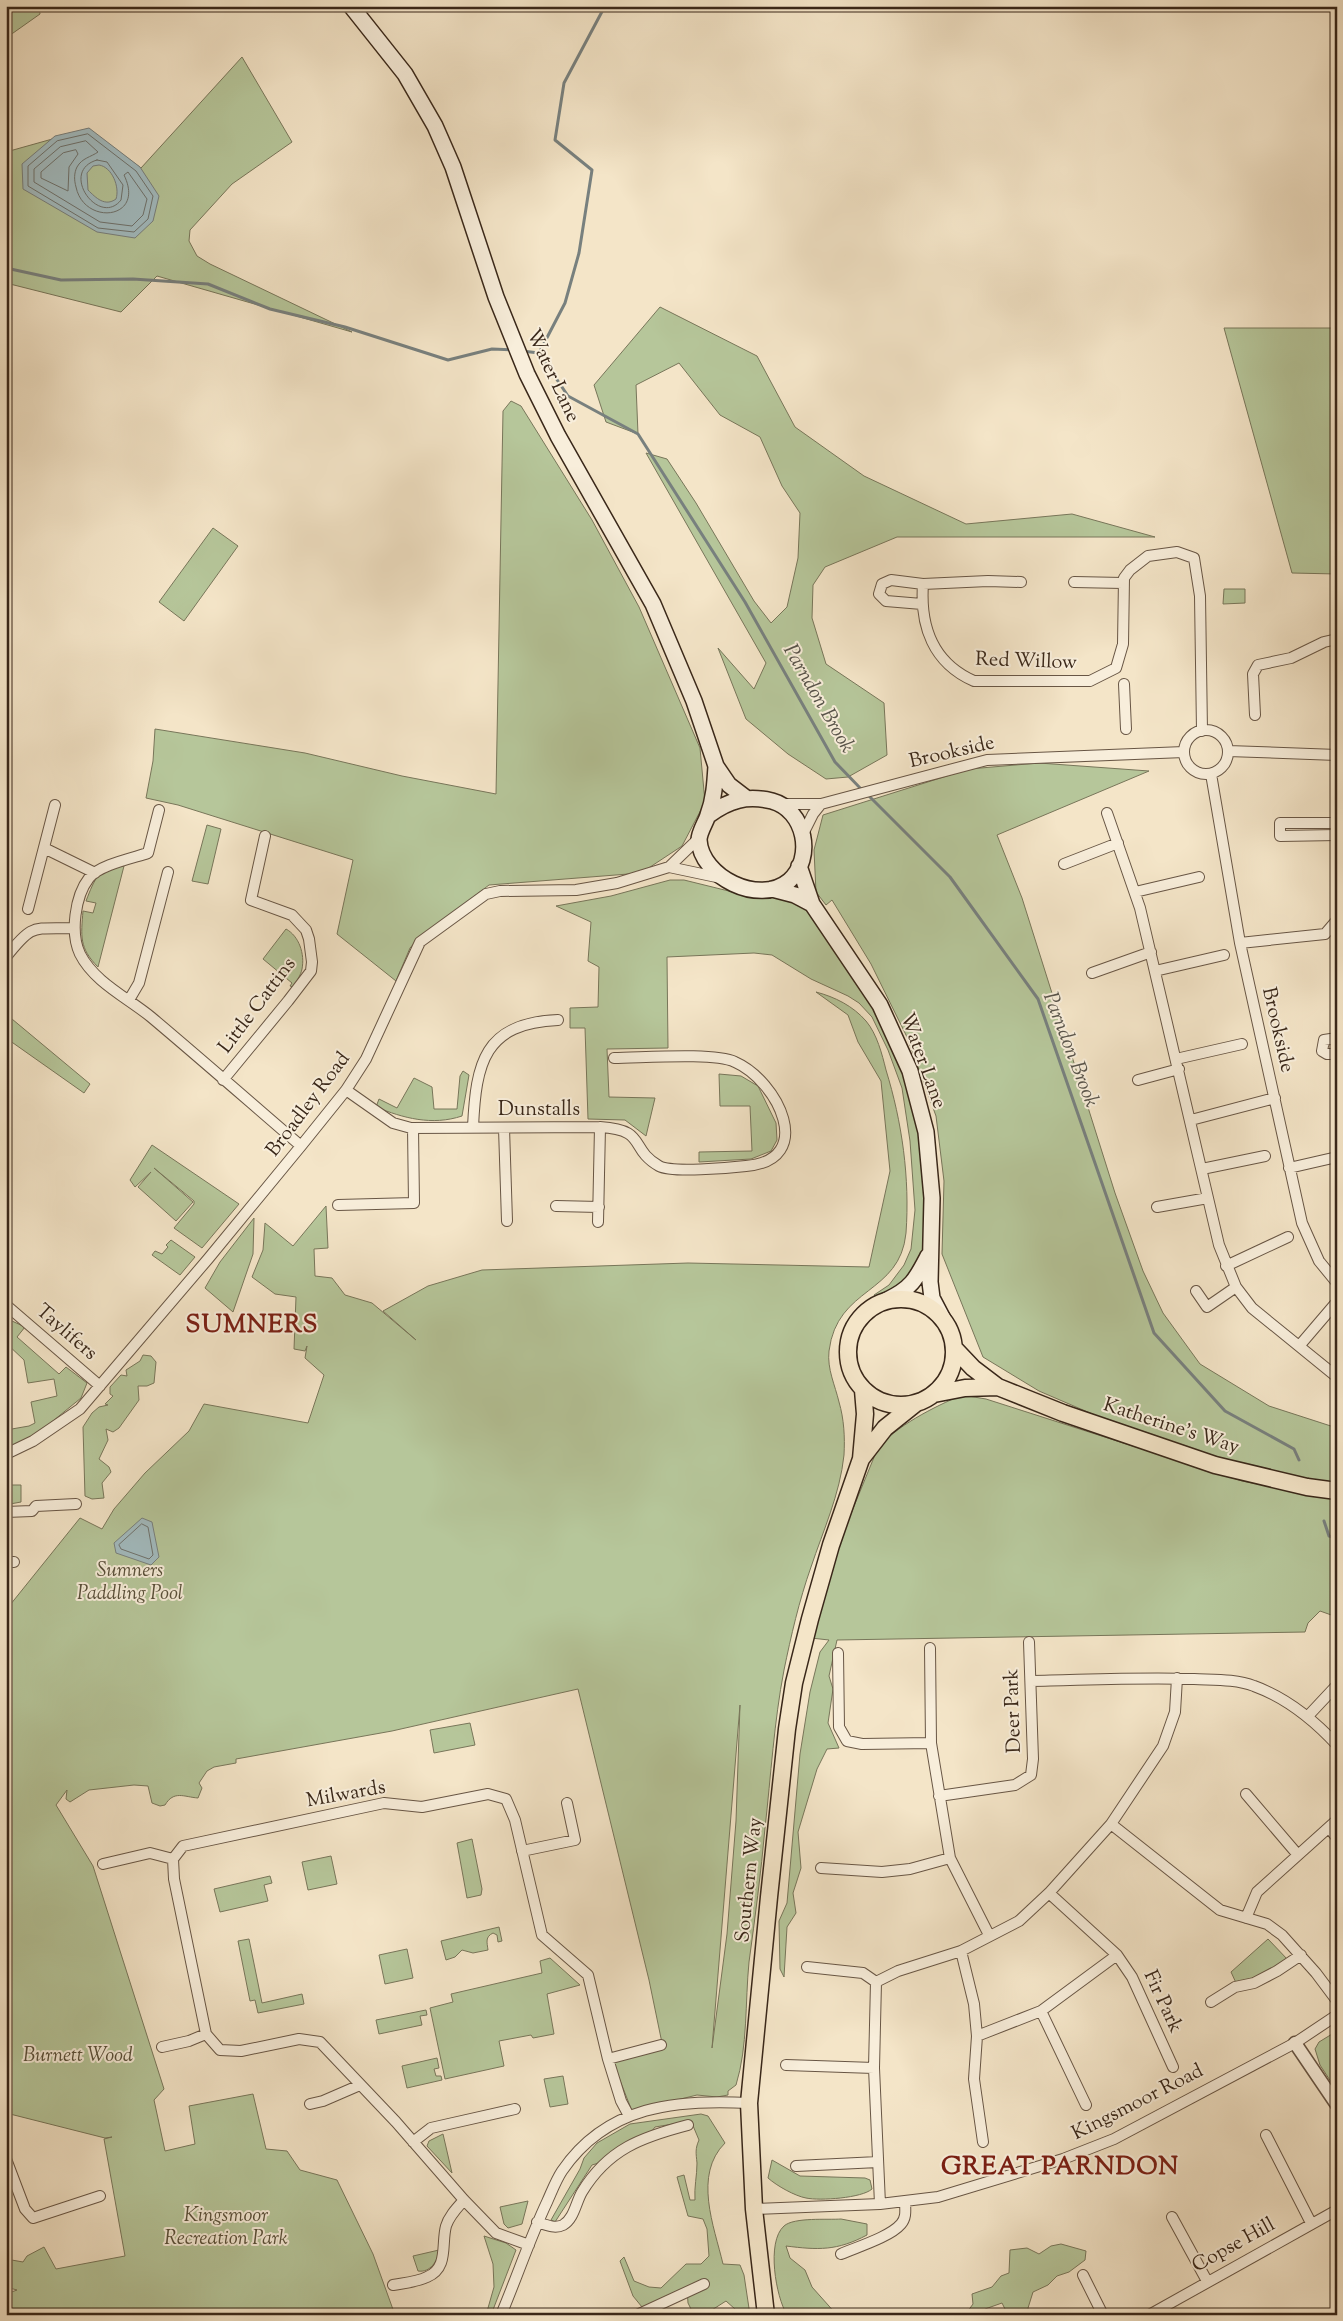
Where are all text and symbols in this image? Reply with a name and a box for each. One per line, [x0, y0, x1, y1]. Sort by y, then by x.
street label: Water Lane [518, 324, 586, 428]
water label: Parndon Brook [775, 639, 862, 759]
street label: Red Willow [975, 646, 1077, 678]
street label: Brookside [907, 729, 997, 777]
street label: Little Cattins [212, 952, 304, 1060]
street label: Brookside [1253, 985, 1301, 1075]
water label: Parndon Brook [1034, 988, 1106, 1112]
street label: Water Lane [891, 1009, 953, 1113]
street label: Broadley Road [260, 1046, 358, 1164]
street label: Dunstalls [498, 1096, 580, 1125]
street label: Taylifers [29, 1298, 103, 1368]
district label: SUMNERS [186, 1308, 318, 1344]
street label: Katherine's Way [1099, 1391, 1243, 1463]
park label: Sumners Paddling Pool [77, 1557, 183, 1609]
street label: Deer Park [998, 1668, 1030, 1754]
street label: Milwards [304, 1774, 388, 1816]
street label: Southern Way [729, 1816, 771, 1944]
street label: Fir Park [1135, 1966, 1189, 2038]
park label: Burnett Wood [23, 2042, 133, 2071]
street label: Kingsmoor Road [1067, 2057, 1209, 2149]
district label: GREAT PARNDON [941, 2150, 1179, 2186]
park label: Kingsmoor Recreation Park [164, 2202, 288, 2254]
street label: Copse Hill [1187, 2211, 1281, 2281]

